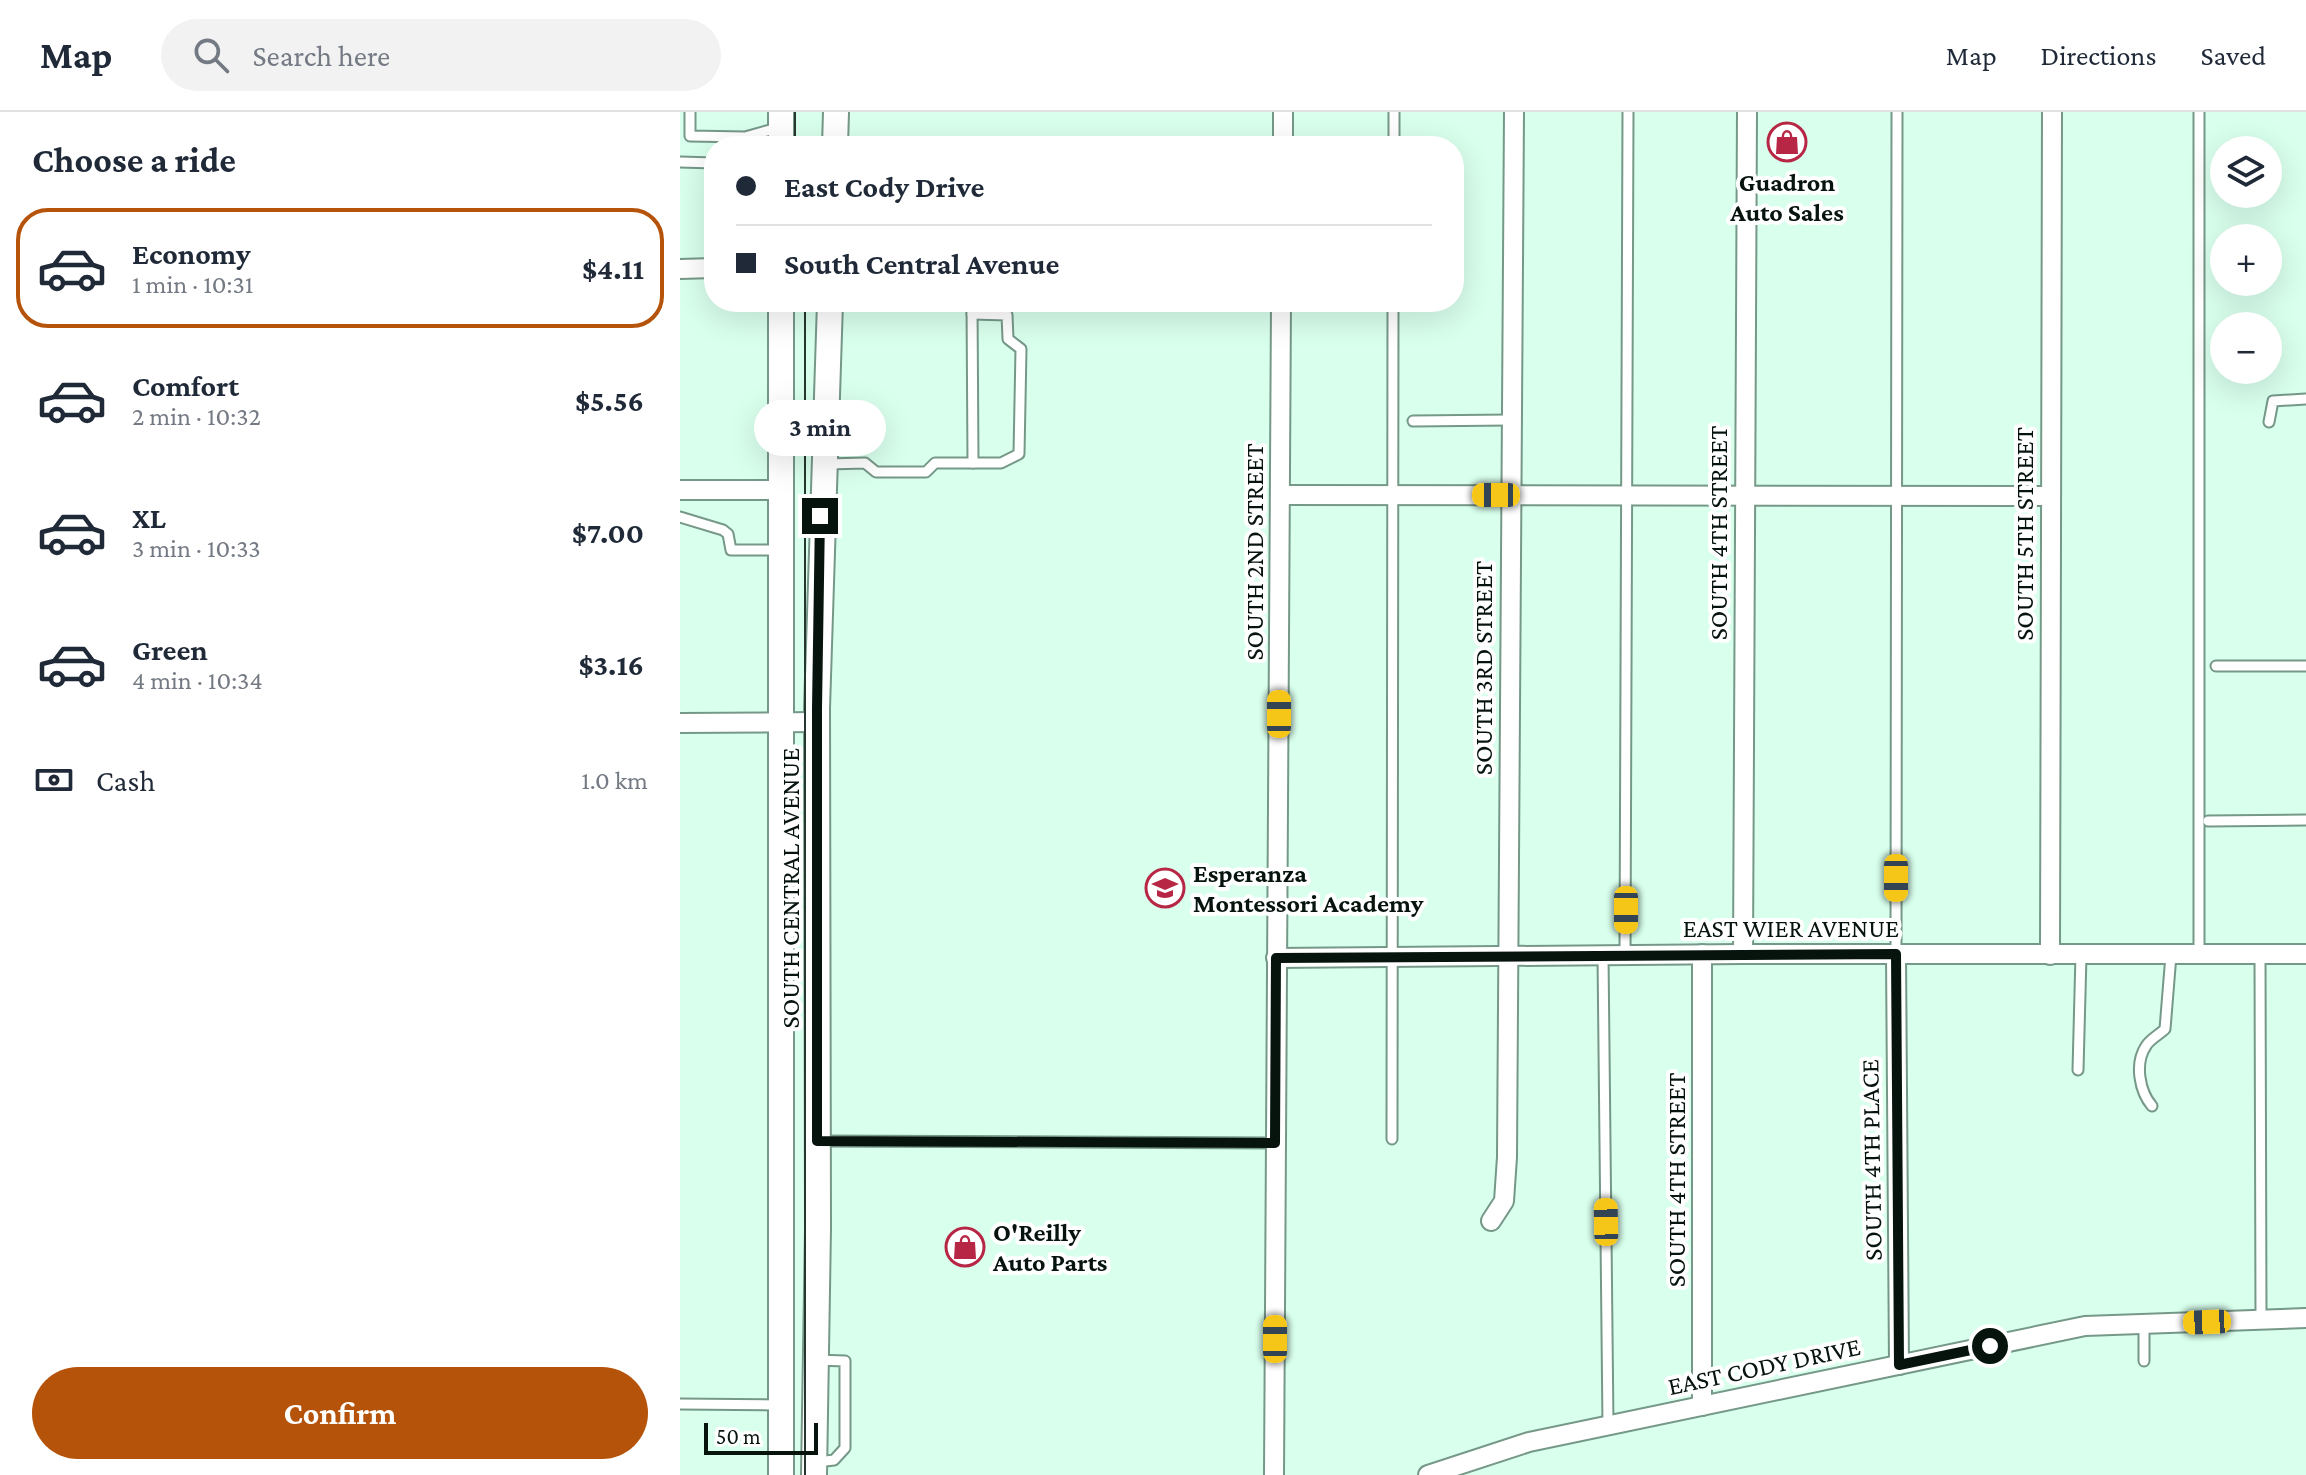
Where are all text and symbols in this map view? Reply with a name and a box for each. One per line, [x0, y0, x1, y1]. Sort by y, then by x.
search box [161, 19, 721, 91]
icon: search [189, 33, 233, 77]
text: Map [40, 34, 113, 76]
text: Search here [253, 39, 390, 72]
text: Map [1946, 40, 1997, 71]
text: Directions [2041, 40, 2156, 71]
text: Saved [2200, 40, 2266, 71]
shop icon: Guadron Auto Sales [1766, 121, 1808, 163]
map controls [2210, 136, 2282, 384]
button: layers [2210, 136, 2282, 208]
text: Choose a ride [32, 140, 236, 180]
place label: Guadron Auto Sales [1729, 168, 1844, 227]
text: East Cody Drive [784, 170, 984, 203]
button: + [2210, 224, 2282, 296]
icon: car [36, 232, 108, 304]
text: Economy [132, 237, 251, 270]
text: South Central Avenue [784, 247, 1059, 280]
text: $4.11 [582, 252, 644, 285]
text: 1 min · 10:31 [132, 270, 253, 299]
button: − [2210, 312, 2282, 384]
icon: car [36, 364, 108, 436]
text: Comfort [132, 369, 239, 402]
text: $5.56 [575, 384, 644, 417]
callout: 3 min [754, 400, 886, 456]
text: 2 min · 10:32 [132, 402, 261, 431]
text: 3 min [789, 413, 851, 442]
street label: SOUTH 4TH STREET [1704, 426, 1733, 640]
street label: SOUTH 5TH STREET [2010, 427, 2039, 641]
street label: SOUTH 2ND STREET [1240, 443, 1269, 661]
car [1472, 483, 1520, 507]
icon: car [36, 496, 108, 568]
route end [802, 498, 838, 534]
text: XL [132, 501, 166, 534]
text: $7.00 [572, 516, 644, 549]
text: 3 min · 10:33 [132, 534, 261, 563]
street label: SOUTH 3RD STREET [1469, 561, 1498, 775]
icon: car [36, 628, 108, 700]
text: Green [132, 633, 208, 666]
text: $3.16 [579, 648, 644, 681]
text: 4 min · 10:34 [132, 666, 263, 695]
car [1267, 690, 1291, 738]
street label: SOUTH CENTRAL AVENUE [776, 748, 805, 1028]
icon: cash [32, 758, 76, 802]
text: Cash [96, 764, 155, 797]
text: 1.0 km [581, 766, 648, 795]
car [1884, 854, 1908, 902]
place label: Esperanza Montessori Academy [1193, 859, 1424, 918]
school or university icon: Esperanza Montessori Academy [1144, 867, 1186, 909]
car [1614, 886, 1638, 934]
street label: EAST WIER AVENUE [1683, 914, 1899, 943]
street label: SOUTH 4TH PLACE [1855, 1059, 1888, 1261]
street label: SOUTH 4TH STREET [1662, 1073, 1691, 1287]
car [1594, 1198, 1618, 1246]
place label: O'Reilly Auto Parts [992, 1218, 1107, 1277]
shop icon: O'Reilly Auto Parts [944, 1226, 986, 1268]
car [2183, 1309, 2231, 1335]
car [1263, 1315, 1287, 1363]
route start [1972, 1328, 2008, 1364]
street label: EAST CODY DRIVE [1665, 1332, 1863, 1401]
button: Confirm [32, 1367, 648, 1459]
scale bar [704, 1419, 818, 1455]
text: 50 m [716, 1424, 761, 1449]

